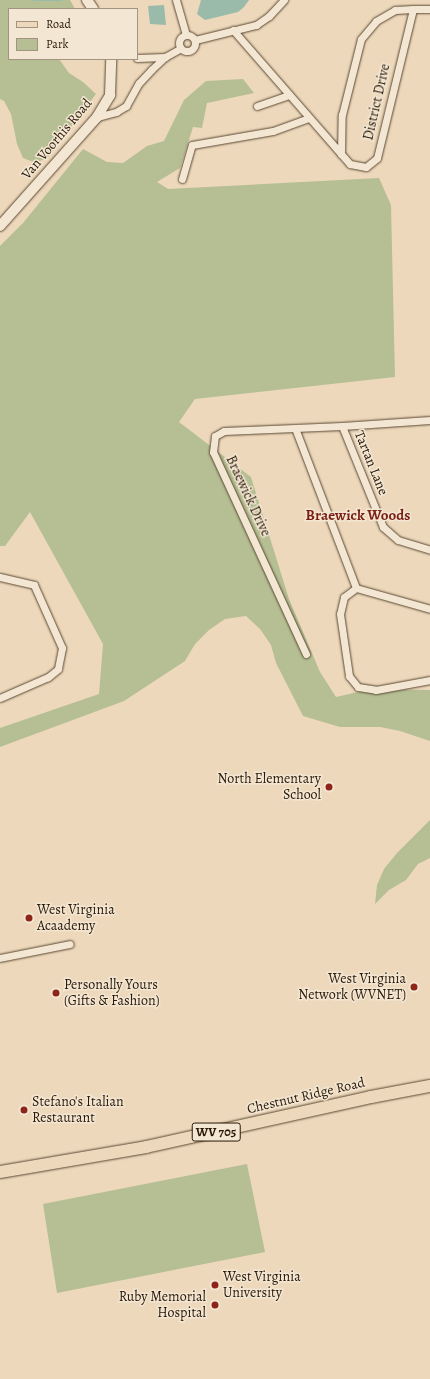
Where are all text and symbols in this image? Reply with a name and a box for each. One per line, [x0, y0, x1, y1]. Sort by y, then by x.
legend [8, 8, 138, 60]
text: Road [46, 16, 71, 32]
text: Park [46, 36, 69, 52]
street label: District Drive [360, 62, 394, 142]
street label: Van Voorhis Road [18, 95, 96, 183]
street label: Tartan Lane [350, 428, 392, 498]
street label: Braewick Drive [222, 453, 274, 539]
district label: Braewick Woods [306, 507, 410, 525]
place label: North Elementary School [217, 771, 321, 804]
marker: North Elementary School [324, 782, 334, 792]
place label: West Virginia Acaademy [37, 902, 115, 934]
marker: West Virginia Acaademy [24, 913, 34, 923]
place label: West Virginia Network (WVNET) [298, 971, 406, 1004]
place label: Personally Yours (Gifts & Fashion) [64, 977, 160, 1010]
marker: West Virginia Network (WVNET) [409, 982, 419, 992]
marker: Personally Yours (Gifts & Fashion) [51, 988, 61, 998]
street label: Chestnut Ridge Road [245, 1074, 367, 1118]
place label: Stefano's Italian Restaurant [32, 1094, 124, 1126]
marker: Stefano's Italian Restaurant [19, 1105, 29, 1115]
road number: WV 705 [191, 1121, 241, 1143]
place label: West Virginia University [223, 1269, 301, 1302]
marker: West Virginia University [210, 1280, 220, 1290]
place label: Ruby Memorial Hospital [119, 1289, 206, 1322]
marker: Ruby Memorial Hospital [209, 1299, 221, 1311]

